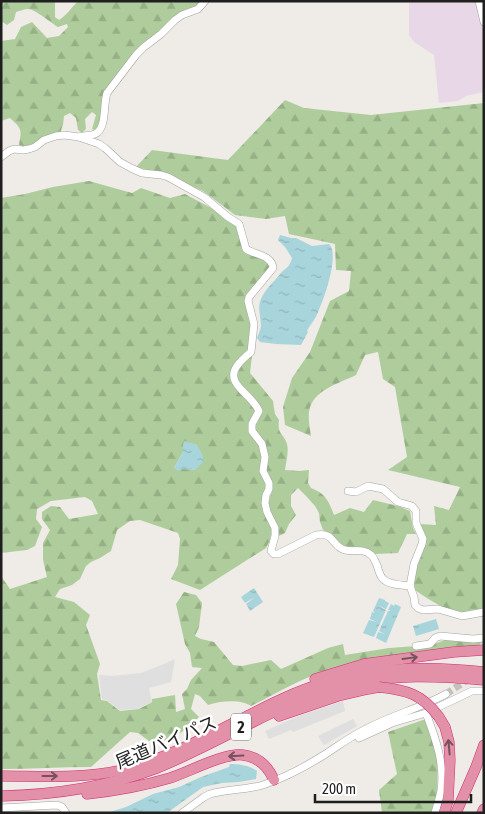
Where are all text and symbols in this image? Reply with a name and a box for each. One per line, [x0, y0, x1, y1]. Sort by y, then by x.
one-way arrow [401, 653, 417, 663]
street label: 尾道バイパス [112, 711, 220, 773]
road number: 2 [231, 714, 251, 740]
one-way arrow [444, 740, 453, 756]
one-way arrow [229, 752, 245, 761]
one-way arrow [42, 771, 58, 781]
scale bar [315, 772, 471, 804]
text: 200 m [322, 780, 356, 797]

